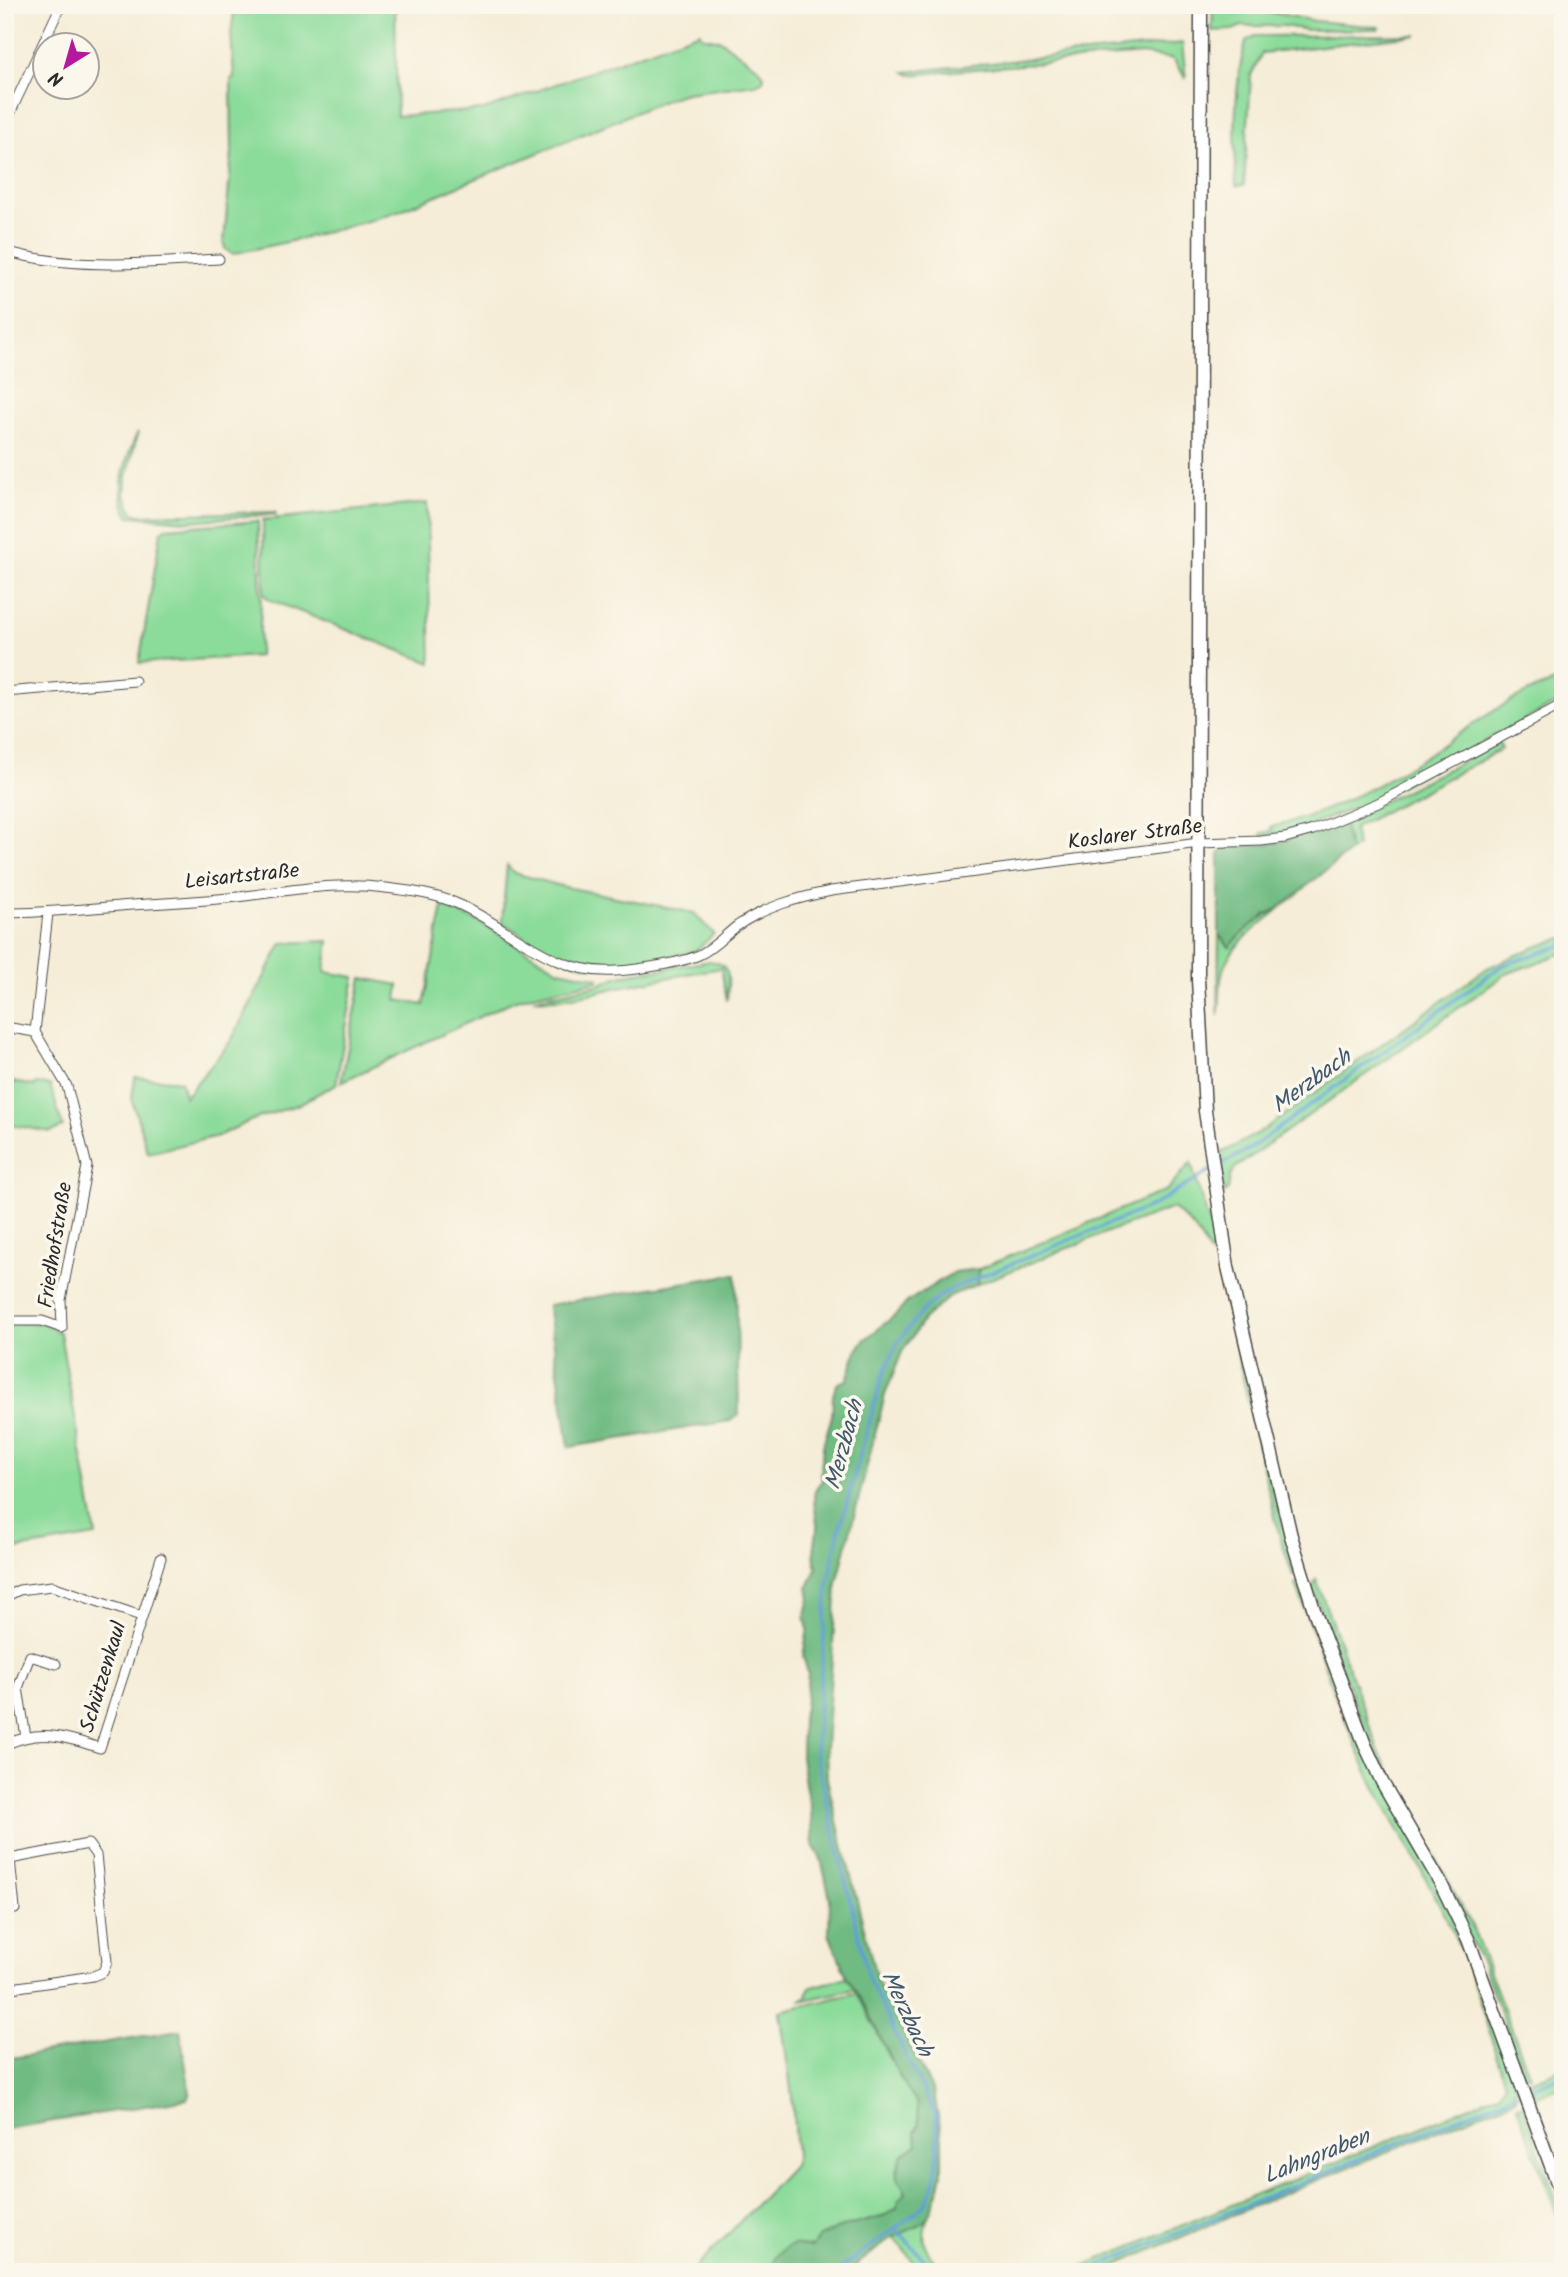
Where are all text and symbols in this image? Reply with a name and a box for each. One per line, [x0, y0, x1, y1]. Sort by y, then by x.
north arrow [32, 32, 102, 102]
text: N [43, 62, 71, 94]
street label: Koslarer Straße [1066, 810, 1205, 860]
street label: Leisartstraße [183, 855, 302, 899]
water label: Merzbach [1264, 1040, 1361, 1123]
street label: Friedhofstraße [30, 1179, 82, 1310]
water label: Merzbach [816, 1394, 875, 1494]
street label: Schützenkaul [71, 1617, 137, 1737]
water label: Merzbach [870, 1965, 942, 2065]
water label: Lahngraben [1258, 2119, 1377, 2195]

